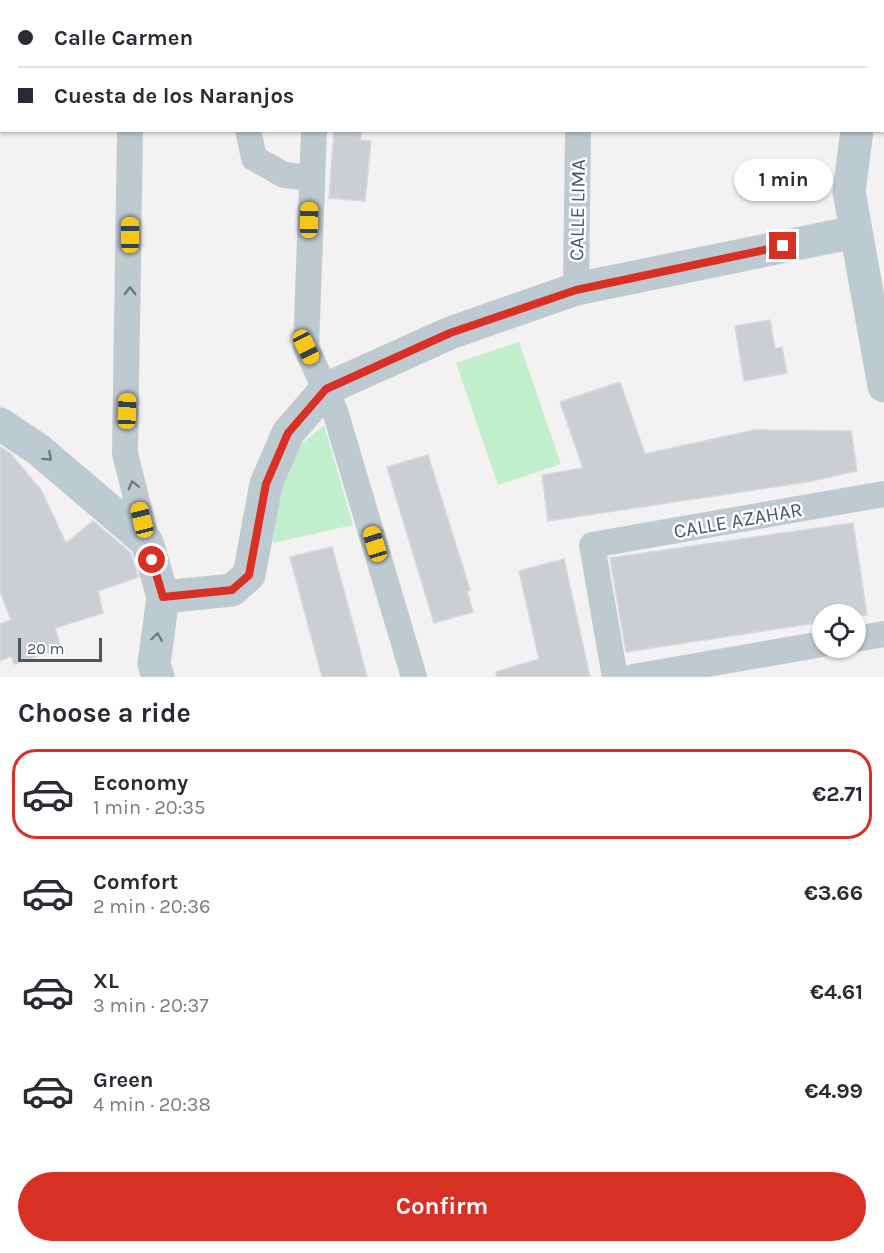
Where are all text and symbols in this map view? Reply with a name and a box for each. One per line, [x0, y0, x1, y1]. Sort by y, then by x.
text: Calle Carmen [54, 25, 193, 51]
text: Cuesta de los Naranjos [54, 83, 294, 109]
street label: CALLE LIMA [565, 159, 590, 261]
callout: 1 min [734, 159, 832, 201]
text: 1 min [758, 168, 809, 191]
car [300, 202, 318, 238]
car [121, 217, 139, 253]
route end [769, 232, 796, 259]
one-way arrow [123, 286, 136, 295]
car [290, 327, 322, 367]
car [117, 393, 137, 429]
one-way arrow [41, 450, 52, 461]
one-way arrow [128, 480, 141, 490]
street label: CALLE AZAHAR [672, 498, 804, 543]
car [129, 500, 155, 540]
car [361, 524, 389, 564]
route start [138, 546, 165, 573]
map controls [812, 604, 866, 658]
button: locate [812, 604, 866, 658]
one-way arrow [151, 633, 163, 642]
scale bar [18, 635, 102, 662]
text: 20 m [27, 639, 65, 658]
text: Choose a ride [18, 697, 191, 729]
icon: car [21, 767, 75, 821]
text: Economy [93, 770, 188, 796]
text: €2.71 [812, 781, 863, 807]
text: 1 min · 20:35 [93, 796, 205, 819]
icon: car [21, 866, 75, 920]
text: Comfort [93, 869, 178, 895]
text: €3.66 [804, 880, 863, 906]
text: 2 min · 20:36 [93, 895, 210, 918]
icon: car [21, 965, 75, 1019]
text: XL [93, 968, 119, 994]
text: €4.61 [810, 979, 863, 1005]
text: 3 min · 20:37 [93, 994, 209, 1017]
icon: car [21, 1064, 75, 1118]
text: Green [93, 1067, 154, 1093]
text: €4.99 [804, 1078, 863, 1104]
text: 4 min · 20:38 [93, 1093, 211, 1116]
button: Confirm [18, 1172, 866, 1241]

